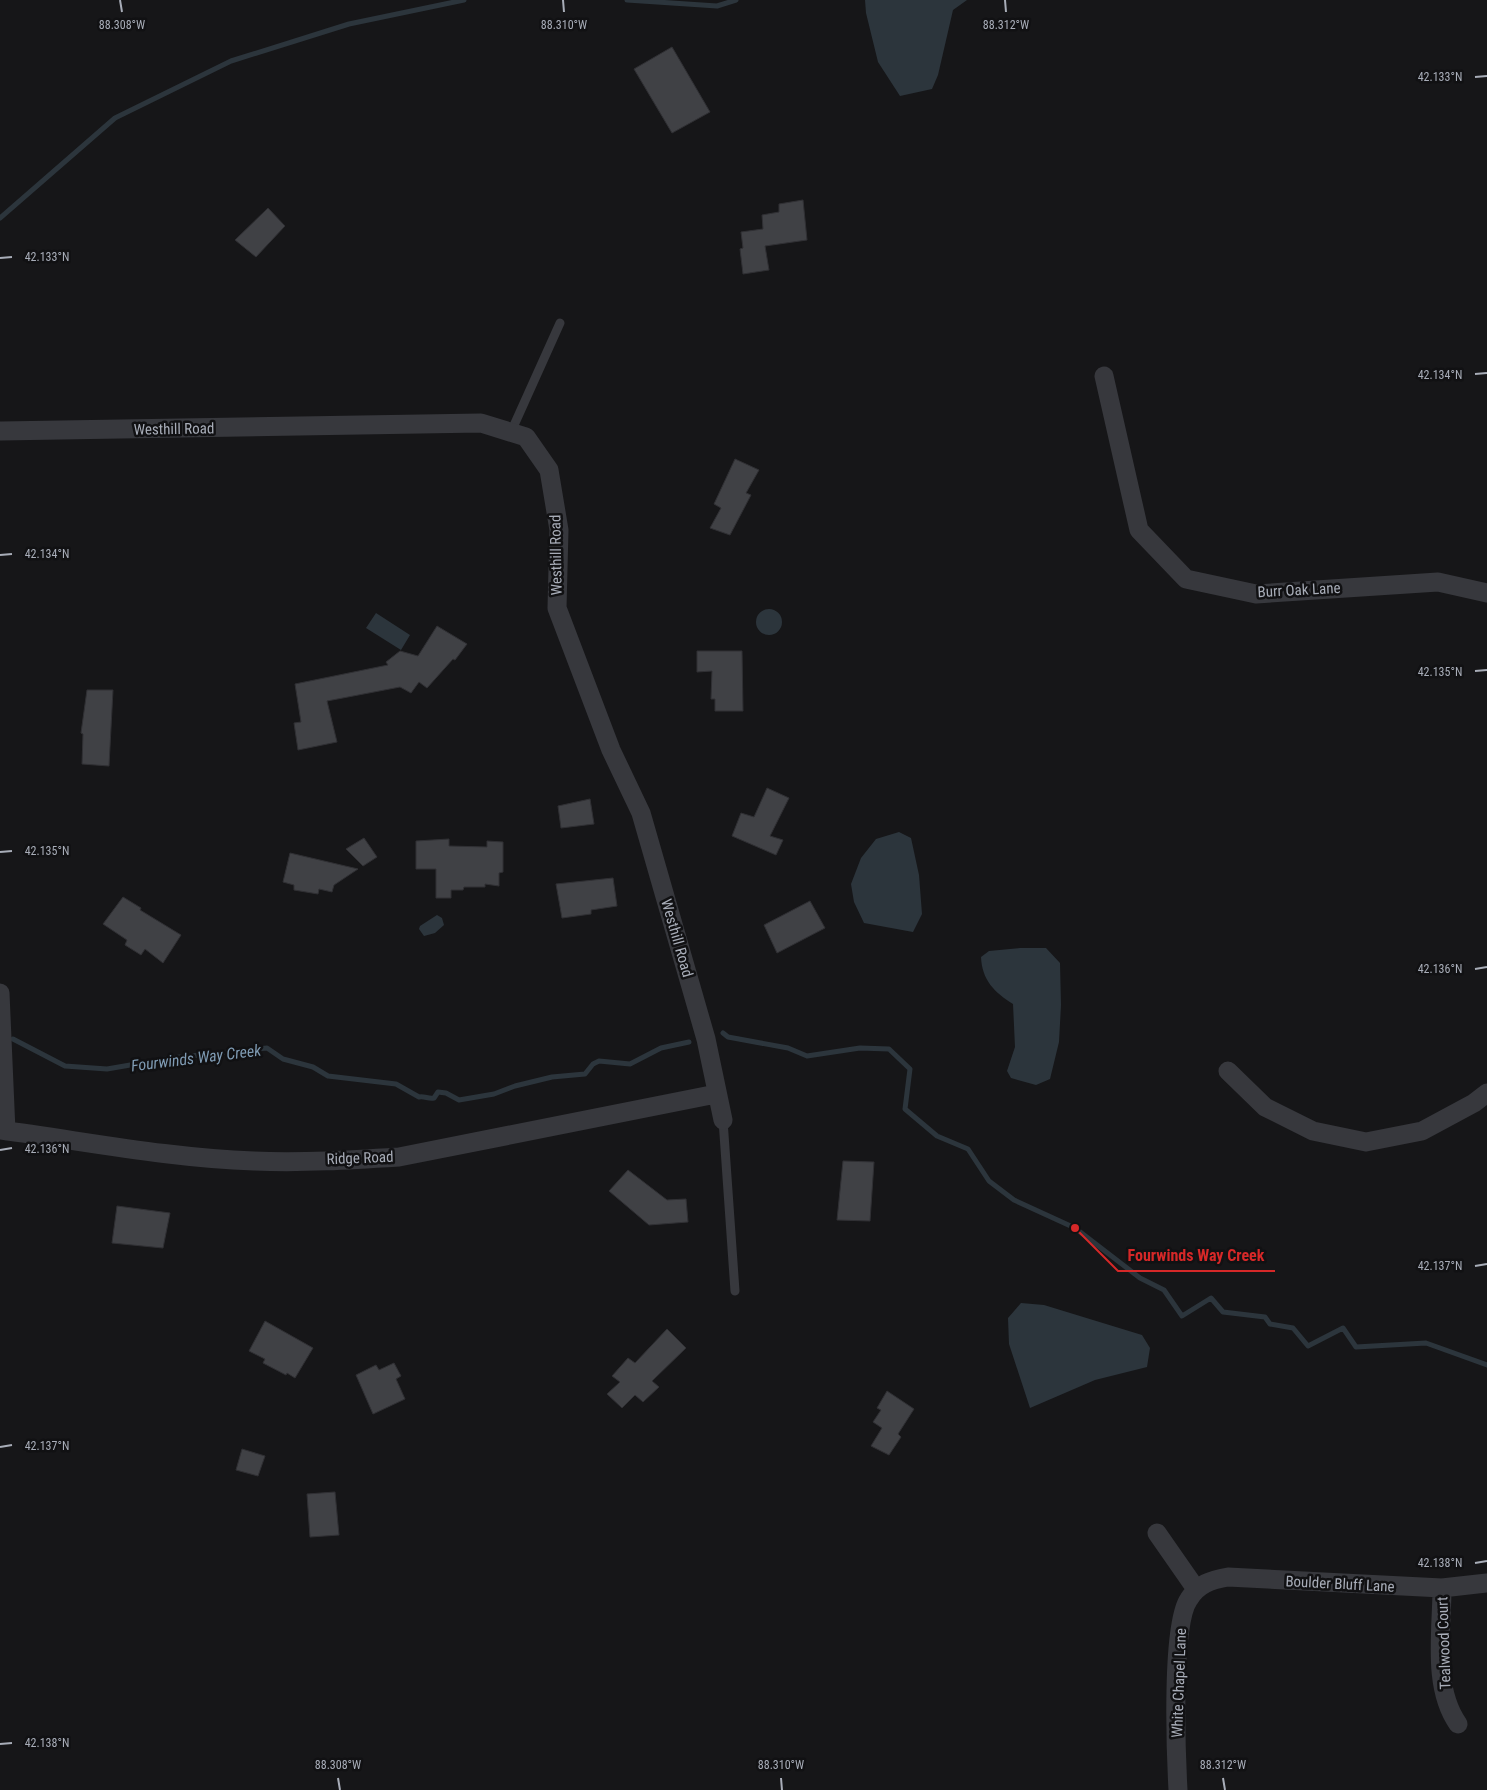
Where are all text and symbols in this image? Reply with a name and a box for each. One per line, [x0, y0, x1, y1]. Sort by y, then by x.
text: 88.308°W [99, 18, 145, 32]
text: 88.310°W [541, 18, 587, 32]
text: 88.312°W [983, 18, 1029, 32]
text: 42.133°N [1418, 70, 1462, 84]
text: 42.133°N [25, 250, 69, 264]
text: 42.134°N [1418, 368, 1462, 382]
street label: Westhill Road [134, 419, 214, 439]
street label: Westhill Road [546, 515, 566, 595]
text: 42.134°N [25, 547, 69, 561]
street label: Burr Oak Lane [1257, 579, 1341, 601]
text: 42.135°N [1418, 665, 1462, 679]
text: 42.135°N [25, 844, 69, 858]
street label: Westhill Road [657, 897, 697, 979]
text: 42.136°N [1418, 962, 1462, 976]
water label: Fourwinds Way Creek [130, 1040, 263, 1075]
text: 42.136°N [25, 1142, 69, 1156]
street label: Ridge Road [326, 1148, 394, 1168]
callout: Fourwinds Way Creek [1118, 1240, 1275, 1271]
text: Fourwinds Way Creek [1128, 1246, 1265, 1265]
text: 42.137°N [1418, 1259, 1462, 1273]
text: 42.137°N [25, 1439, 69, 1453]
text: 42.138°N [1418, 1556, 1462, 1570]
street label: Boulder Bluff Lane [1285, 1572, 1395, 1596]
street label: Tealwood Court [1433, 1596, 1455, 1690]
street label: White Chapel Lane [1168, 1628, 1190, 1738]
text: 42.138°N [25, 1736, 69, 1750]
text: 88.308°W [315, 1758, 361, 1772]
text: 88.310°W [758, 1758, 804, 1772]
text: 88.312°W [1200, 1758, 1246, 1772]

